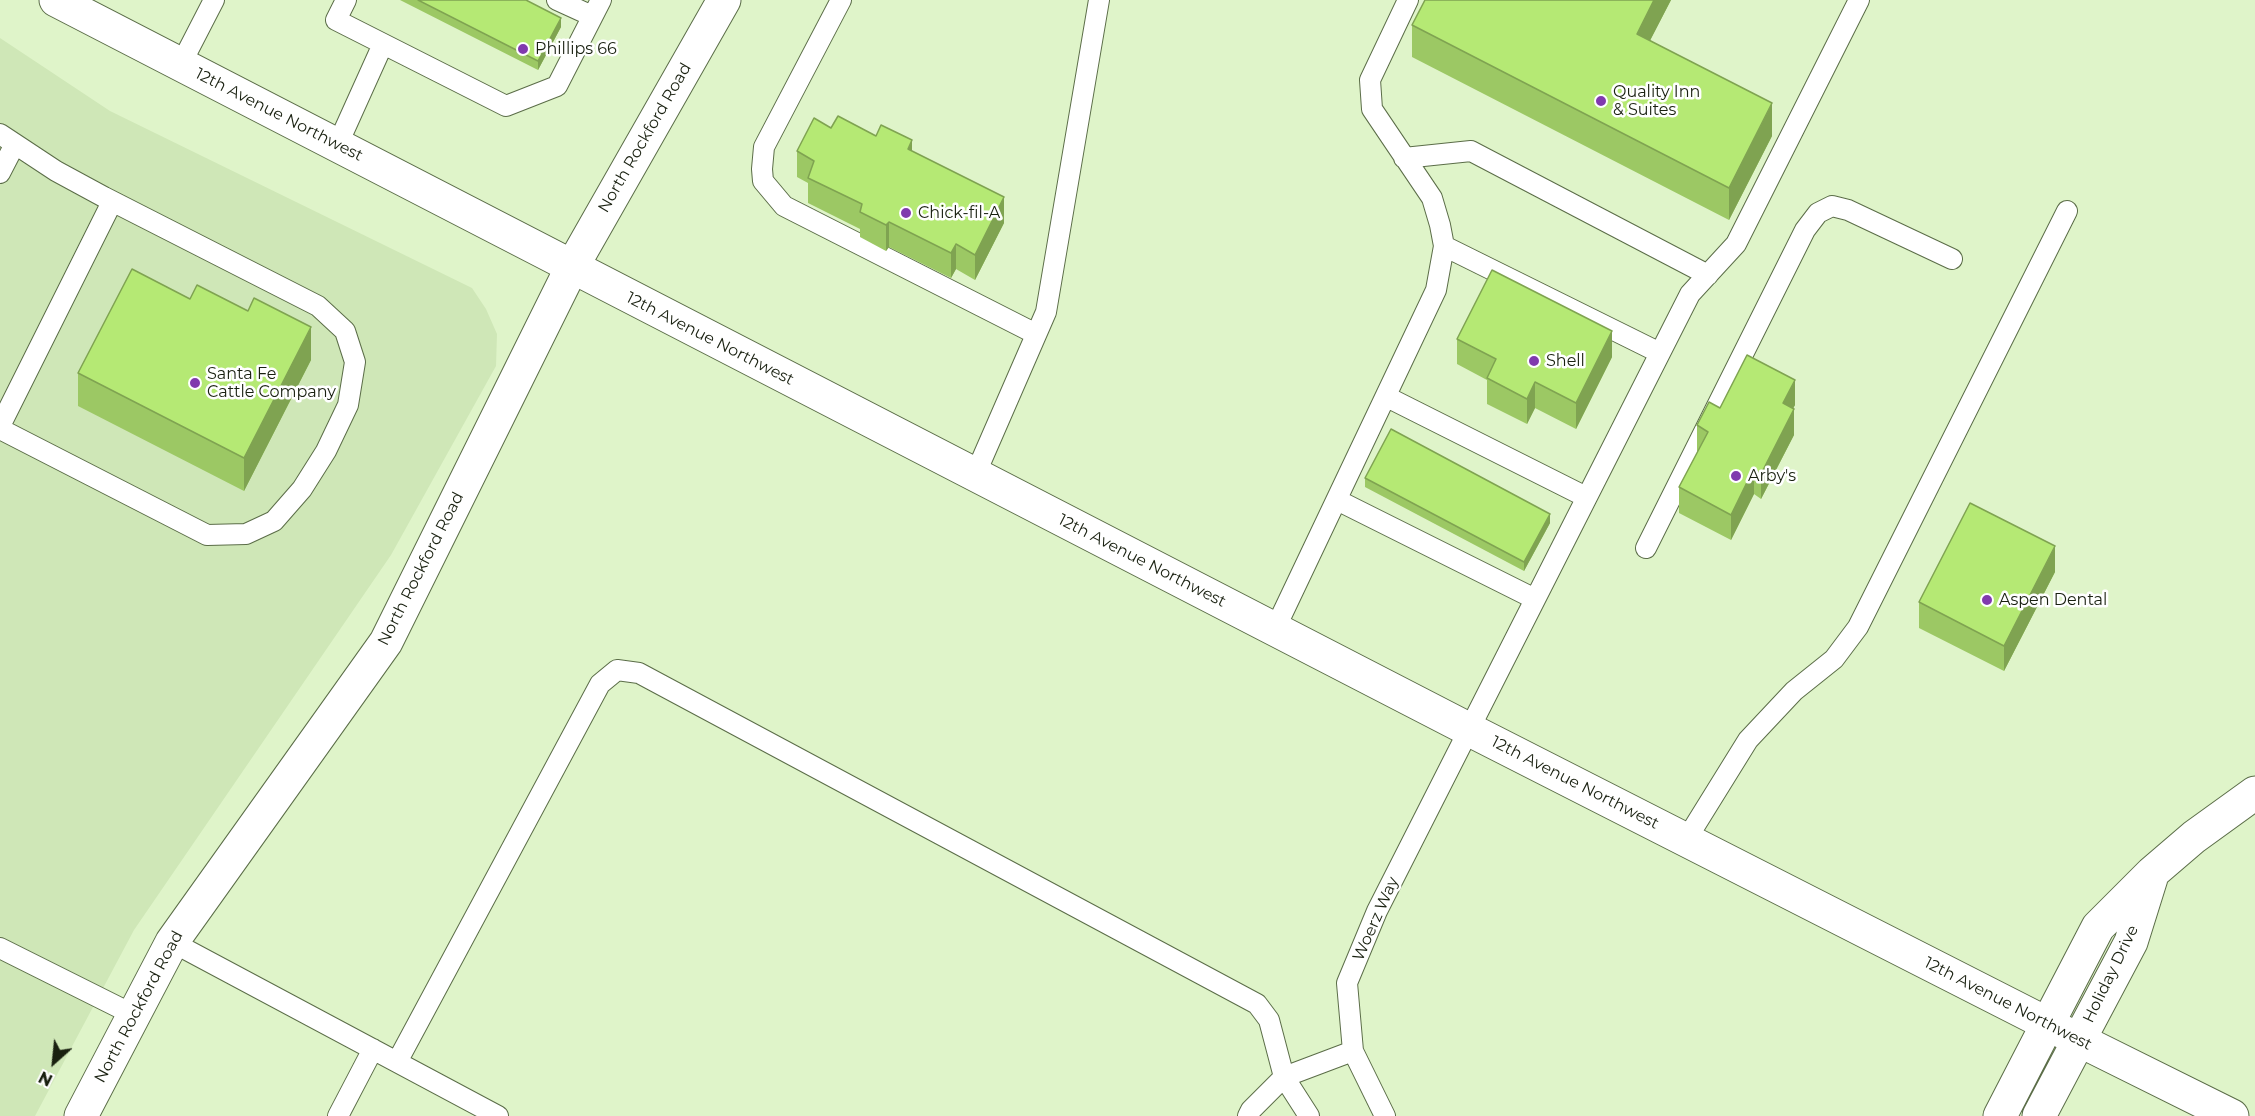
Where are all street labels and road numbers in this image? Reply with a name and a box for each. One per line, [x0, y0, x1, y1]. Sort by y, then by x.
street label: North Rockford Road [594, 60, 696, 216]
street label: 12th Avenue Northwest [192, 64, 366, 166]
street label: 12th Avenue Northwest [623, 288, 797, 390]
street label: North Rockford Road [374, 489, 468, 649]
street label: 12th Avenue Northwest [1055, 510, 1229, 612]
street label: 12th Avenue Northwest [1488, 732, 1662, 834]
street label: Woerz Way [1349, 874, 1403, 964]
street label: Holiday Drive [2079, 922, 2143, 1026]
street label: North Rockford Road [91, 928, 187, 1086]
street label: 12th Avenue Northwest [1921, 953, 2095, 1055]

